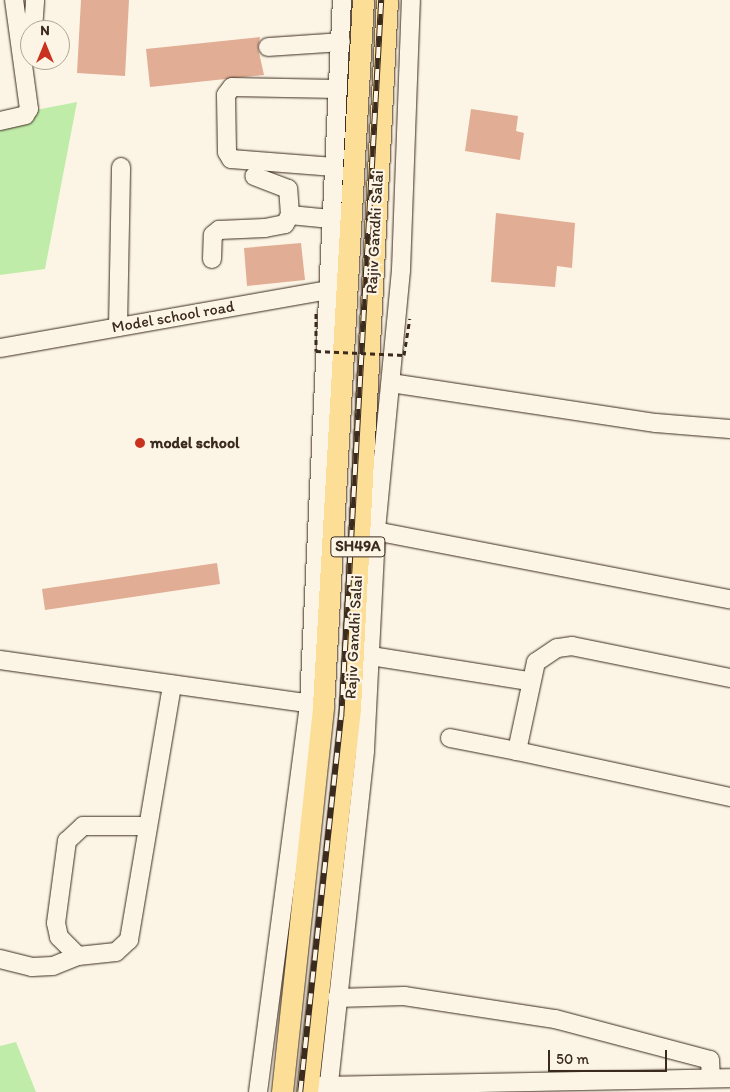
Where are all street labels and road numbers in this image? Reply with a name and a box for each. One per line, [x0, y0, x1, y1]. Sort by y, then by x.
street label: Rajiv Gandhi Salai [362, 170, 388, 294]
street label: Model school road [110, 297, 236, 337]
road number: SH49A [329, 534, 387, 560]
street label: Rajiv Gandhi Salai [341, 575, 367, 699]

